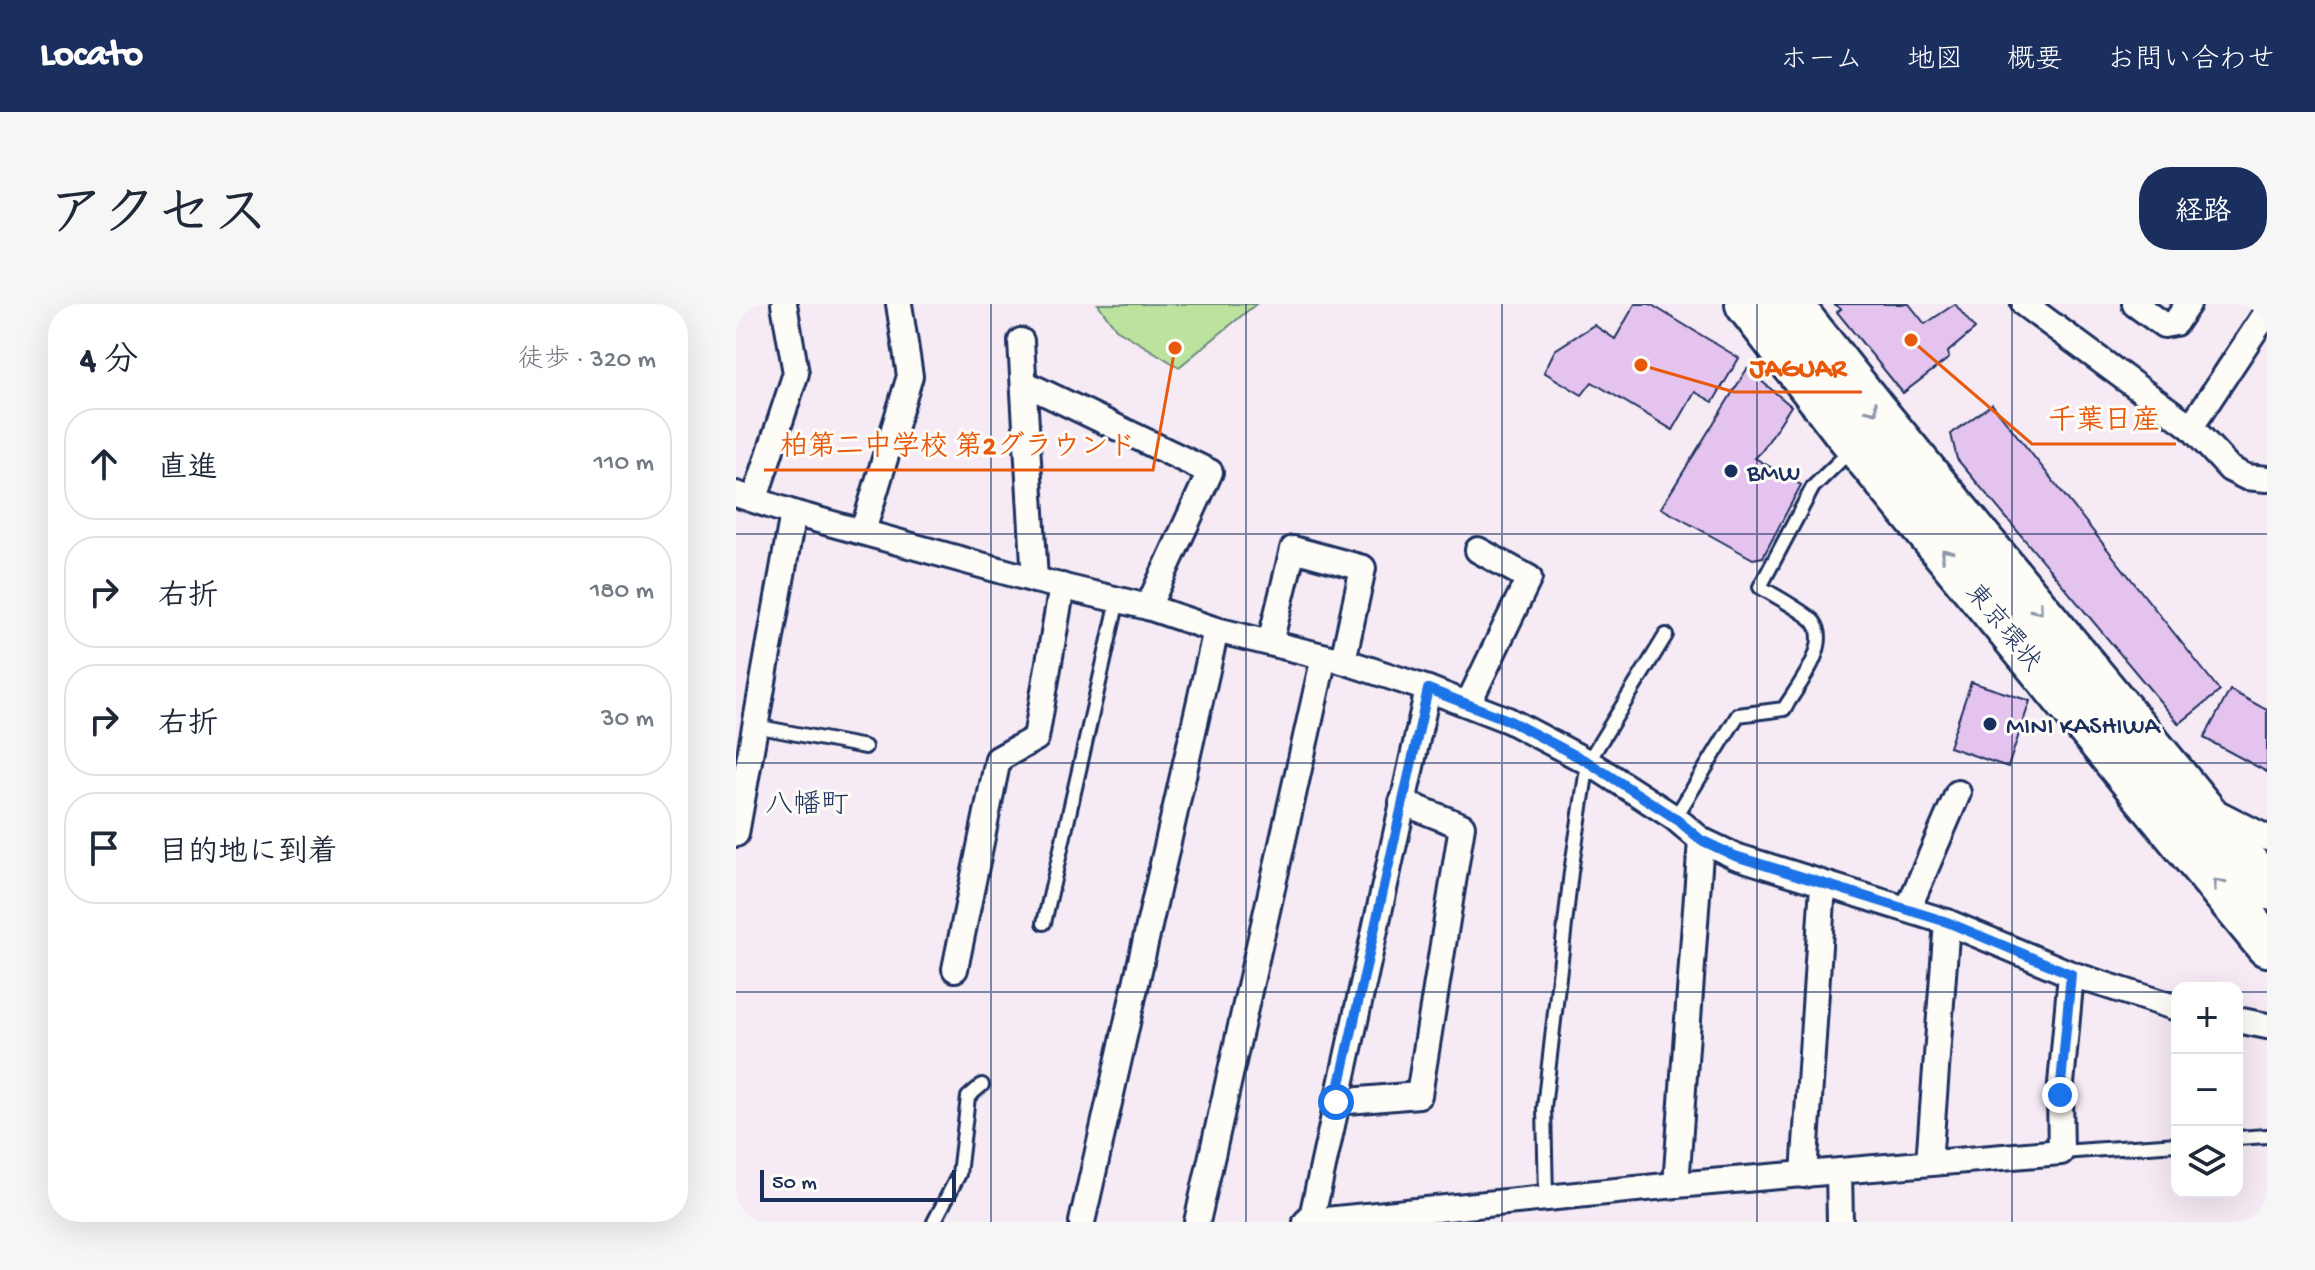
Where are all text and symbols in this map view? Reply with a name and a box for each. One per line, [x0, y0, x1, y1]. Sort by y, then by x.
text: Locato [40, 34, 143, 78]
text: ホーム [1780, 45, 1863, 78]
text: 地図 [1907, 45, 1963, 78]
text: 概要 [2007, 45, 2063, 78]
text: お問い合わせ [2107, 45, 2275, 78]
button: 経路 [2139, 167, 2267, 250]
text: アクセス [48, 186, 269, 252]
callout: JAGUAR [1734, 340, 1862, 392]
text: 4 分 [80, 343, 138, 383]
text: 徒歩 · 320 m [518, 346, 656, 377]
text: JAGUAR [1749, 354, 1849, 387]
callout: 千葉日産 [2032, 392, 2176, 444]
one-way arrow [1863, 400, 1878, 414]
text: 千葉日産 [2048, 405, 2160, 439]
callout: 柏第二中学校 第2グラウンド [764, 418, 1153, 470]
text: 柏第二中学校 第2グラウンド [780, 430, 1136, 465]
icon: ahead [82, 442, 126, 486]
text: 110 m [594, 449, 654, 480]
text: 直進 [158, 453, 218, 488]
place label: BMW [1746, 460, 1800, 491]
marker: BMW [1722, 462, 1740, 480]
one-way arrow [1941, 549, 1956, 563]
icon: right [82, 570, 126, 614]
text: 180 m [590, 577, 654, 608]
street label: 東京環状 [1957, 577, 2048, 679]
text: 右折 [158, 581, 218, 616]
one-way arrow [2028, 600, 2043, 615]
icon: right [82, 698, 126, 742]
text: 30 m [601, 705, 654, 736]
text: 右折 [158, 709, 218, 744]
place label: MINI KASHIWA [2006, 713, 2162, 744]
marker: MINI KASHIWA [1981, 715, 1999, 733]
district label: 八幡町 [765, 789, 849, 823]
icon: arrive [82, 826, 126, 870]
text: 目的地に到着 [158, 837, 338, 872]
one-way arrow [2213, 879, 2227, 894]
map controls [2171, 982, 2243, 1198]
button: + [2171, 982, 2243, 1054]
button: − [2171, 1054, 2243, 1126]
route end [2042, 1077, 2078, 1113]
route start [1318, 1084, 1354, 1120]
button: layers [2171, 1126, 2243, 1198]
scale bar [760, 1166, 956, 1202]
text: 50 m [772, 1171, 817, 1197]

